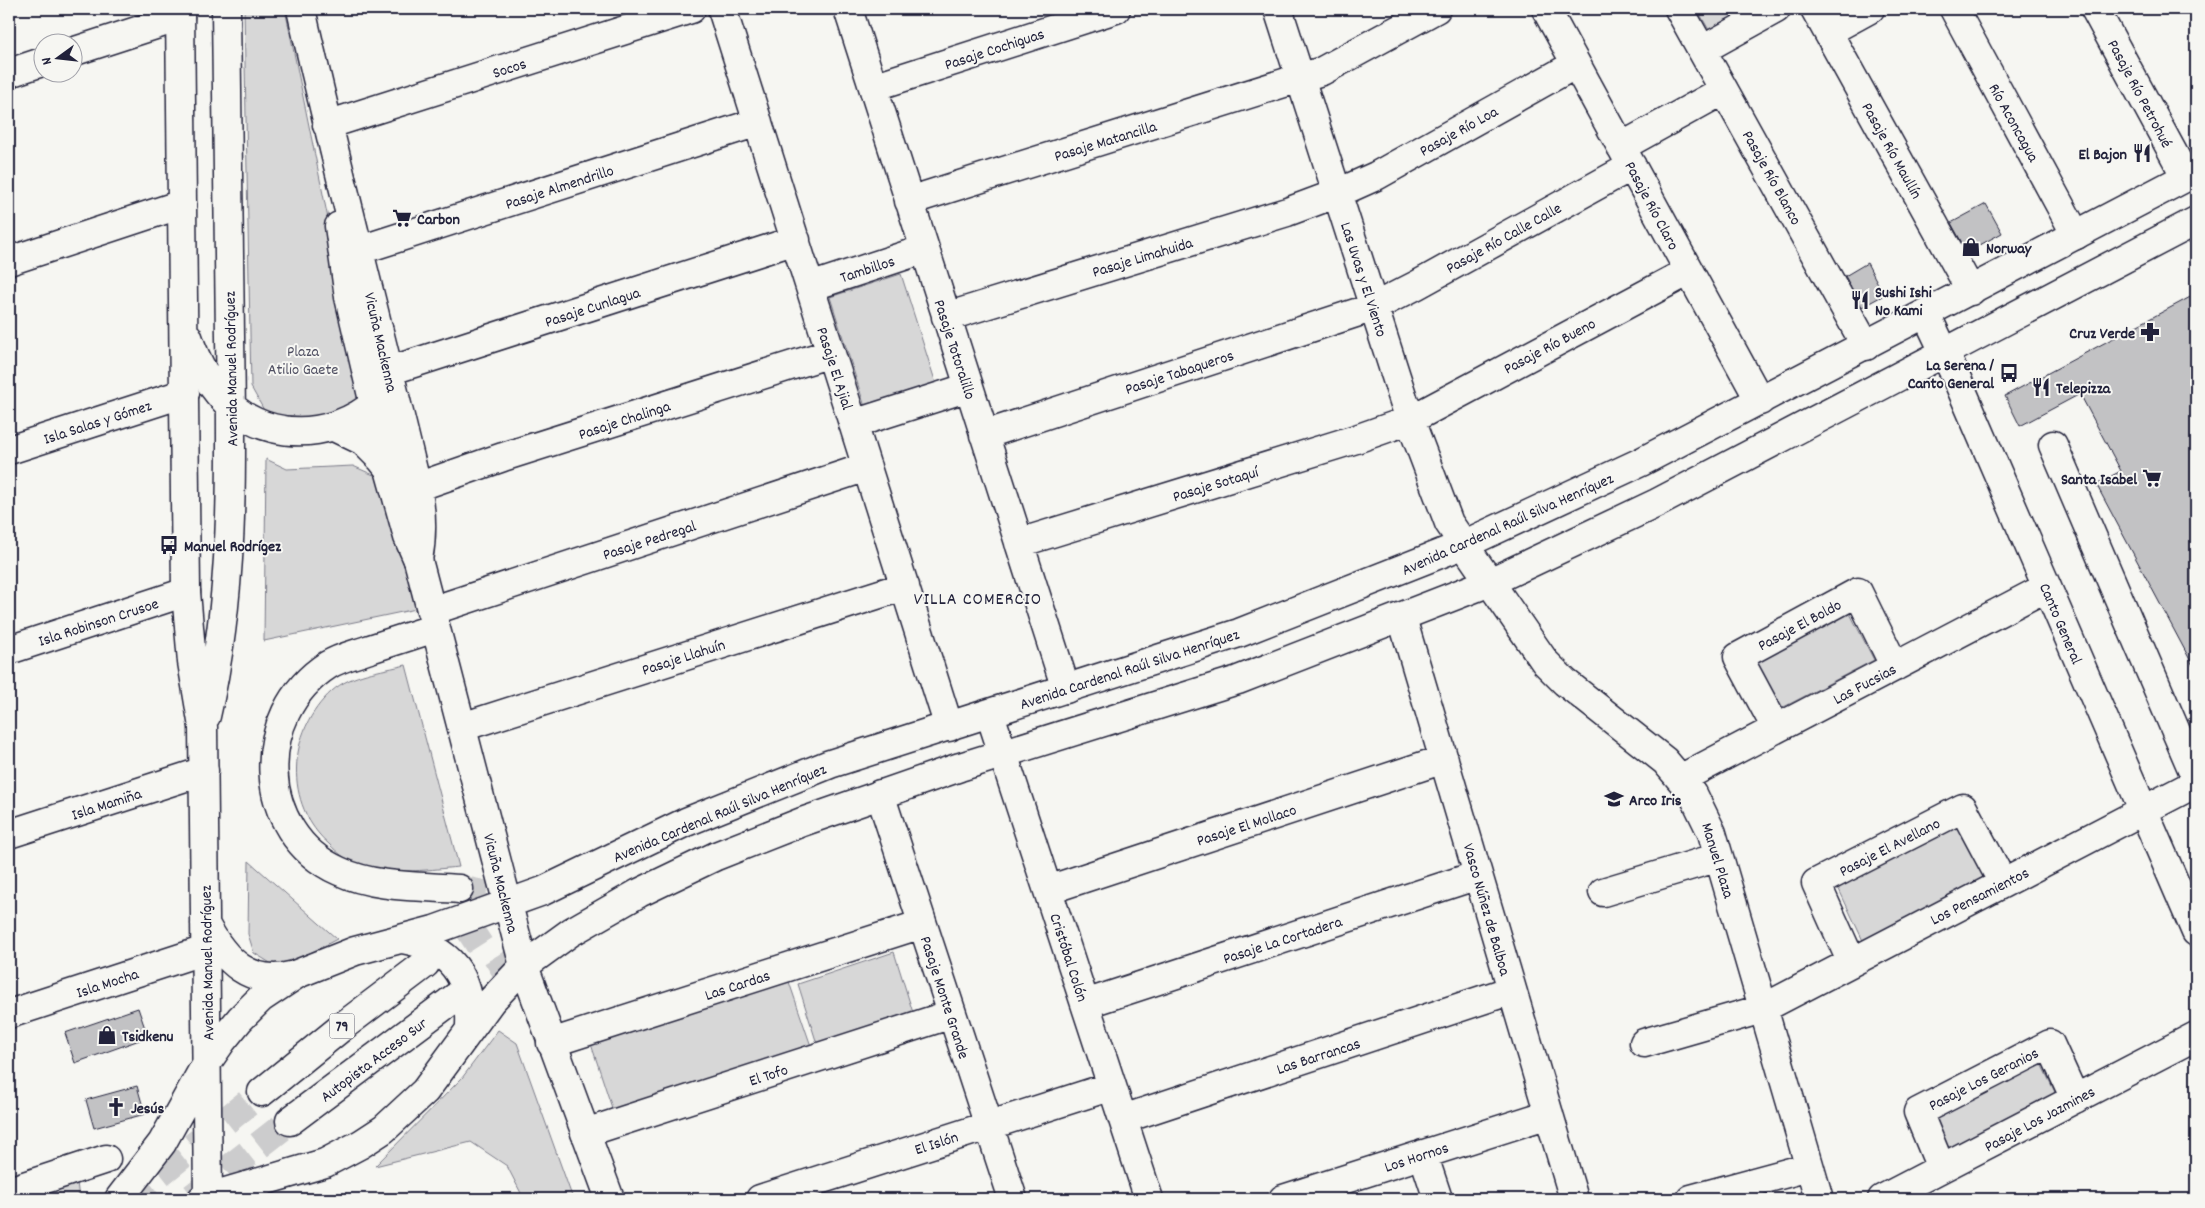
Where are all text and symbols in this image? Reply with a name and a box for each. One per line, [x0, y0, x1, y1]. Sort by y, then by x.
street label: Pasaje Cochiguas [942, 23, 1048, 77]
north arrow [32, 32, 82, 82]
street label: Pasaje Río Petrohué [2101, 36, 2177, 153]
street label: Socos [490, 53, 530, 86]
text: N [37, 55, 58, 67]
street label: Río Aconcagua [1982, 80, 2044, 167]
street label: Pasaje Río Maullín [1855, 99, 1927, 204]
street label: Pasaje Río Loa [1416, 101, 1503, 163]
street label: Pasaje Matancilla [1052, 116, 1160, 169]
street label: Pasaje Río Blanco [1735, 127, 1806, 230]
restaurant icon: El Bajon [2131, 142, 2153, 164]
place label: El Bajon [2078, 144, 2127, 167]
street label: Pasaje Río Claro [1618, 158, 1684, 255]
street label: Pasaje Almendrillo [502, 160, 617, 217]
street label: Pasaje Río Calle Calle [1442, 198, 1566, 281]
supermarket icon: Carbon [391, 207, 413, 229]
place label: Carbon [417, 209, 460, 232]
street label: Las Uvas y El Viento [1333, 219, 1392, 340]
street label: Pasaje Limahuida [1090, 232, 1196, 285]
shop icon: Norway [1960, 236, 1982, 258]
place label: Norway [1986, 238, 2033, 261]
street label: Tambillos [837, 251, 898, 290]
street label: Pasaje Cunlagua [542, 282, 644, 335]
place label: Sushi Ishi No Kami [1875, 282, 1932, 323]
restaurant icon: Sushi Ishi No Kami [1849, 289, 1871, 311]
street label: Vicuña Mackenna [357, 290, 402, 395]
street label: Avenida Manuel Rodríguez [220, 291, 245, 447]
street label: Pasaje Totoralillo [927, 297, 981, 403]
street label: Pasaje Río Bueno [1500, 313, 1600, 381]
pharmacy icon: Cruz Verde [2139, 321, 2161, 343]
place label: Cruz Verde [2069, 323, 2135, 346]
street label: Pasaje El Ajial [809, 324, 858, 413]
park label: Plaza Atilio Gaete [268, 341, 338, 382]
street label: Pasaje Tabaqueros [1122, 345, 1237, 402]
place label: La Serena / Canto General [1908, 355, 1994, 396]
bus stop icon: La Serena / Canto General [1998, 362, 2020, 384]
restaurant icon: Telepizza [2030, 376, 2052, 398]
place label: Telepizza [2056, 378, 2112, 401]
street label: Isla Salas y Gómez [41, 395, 155, 452]
street label: Pasaje Chalinga [576, 396, 674, 447]
street label: Pasaje Sotaquí [1170, 461, 1262, 509]
supermarket icon: Santa Isabel [2141, 467, 2163, 489]
street label: Avenida Cardenal Raúl Silva Henríquez [1398, 468, 1618, 582]
place label: Santa Isabel [2061, 469, 2137, 492]
street label: Pasaje Pedregal [600, 515, 700, 567]
bus stop icon: Manuel Rodrígez [158, 534, 180, 556]
place label: Manuel Rodrígez [184, 536, 282, 559]
street label: Canto General [2032, 580, 2087, 668]
district label: VILLA COMERCIO [914, 588, 1042, 613]
street label: Isla Robinson Crusoe [36, 593, 162, 654]
street label: Pasaje El Boldo [1754, 595, 1846, 658]
street label: Avenida Cardenal Raúl Silva Henríquez [1017, 624, 1243, 717]
street label: Pasaje Llahuín [639, 634, 728, 683]
street label: Las Fucsias [1829, 659, 1901, 712]
street label: Avenida Cardenal Raúl Silva Henríquez [610, 759, 830, 870]
street label: Isla Mamiña [69, 783, 145, 827]
school or university icon: Arco Iris [1603, 788, 1625, 810]
place label: Arco Iris [1629, 790, 1682, 813]
street label: Pasaje El Mollaco [1194, 799, 1300, 853]
street label: Pasaje El Avellano [1836, 813, 1945, 884]
street label: Manuel Plaza [1694, 820, 1739, 902]
street label: Vicuña Mackenna [476, 831, 523, 936]
street label: Vasco Núñez de Balboa [1456, 841, 1516, 979]
street label: Los Pensamientos [1927, 862, 2034, 932]
street label: Avenida Manuel Rodríguez [196, 885, 221, 1041]
street label: Cristóbal Colón [1043, 911, 1093, 1005]
street label: Pasaje La Cortadera [1220, 911, 1346, 971]
street label: Pasaje Monte Grande [913, 933, 974, 1062]
street label: Isla Mocha [74, 963, 142, 1005]
street label: Las Cardas [702, 965, 774, 1008]
street label: Autopista Acceso Sur [316, 1013, 433, 1109]
road number: 79 [330, 1014, 354, 1038]
shop icon: Tsidkenu [96, 1024, 118, 1046]
place label: Tsidkenu [122, 1026, 174, 1049]
street label: Las Barrancas [1274, 1033, 1364, 1082]
street label: Pasaje Los Geranios [1925, 1042, 2043, 1118]
street label: El Tofo [746, 1059, 791, 1093]
street label: Pasaje Los Jazmines [1981, 1081, 2100, 1159]
church icon: Jesús [105, 1096, 127, 1118]
place label: Jesús [131, 1098, 164, 1121]
street label: El Islón [912, 1127, 962, 1162]
street label: Los Hornos [1382, 1137, 1452, 1180]

